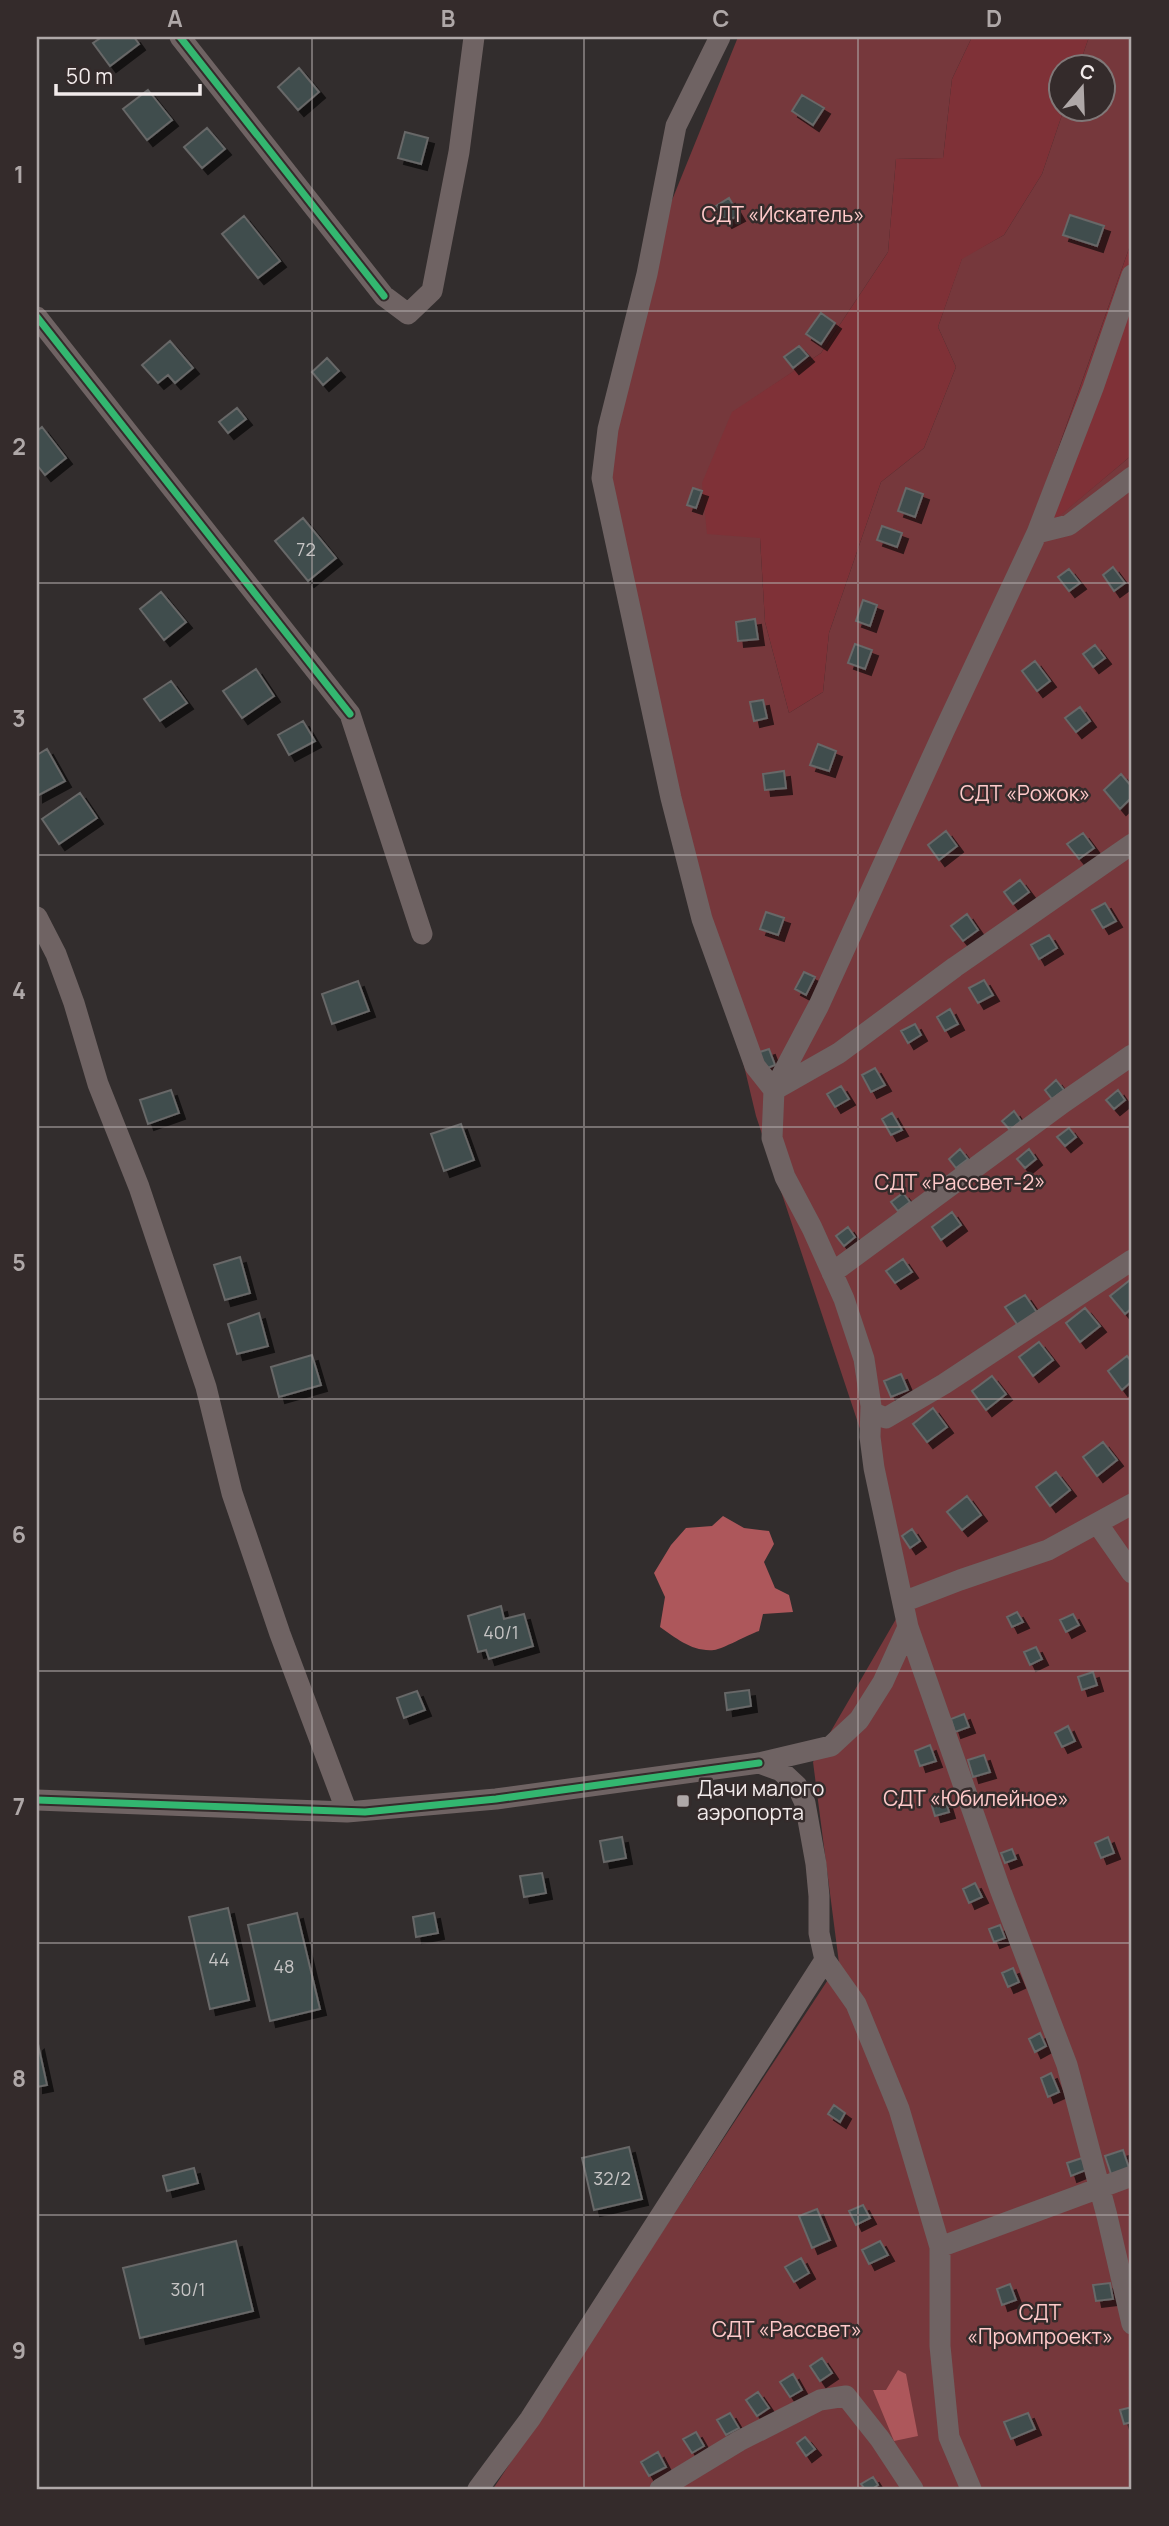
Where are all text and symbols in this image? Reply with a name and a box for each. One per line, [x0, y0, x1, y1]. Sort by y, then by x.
text: A [167, 2, 183, 34]
text: B [441, 2, 455, 34]
text: C [713, 2, 730, 34]
text: D [986, 2, 1002, 34]
scale bar [56, 52, 200, 96]
north arrow [1046, 52, 1116, 122]
text: С [1077, 57, 1098, 87]
text: 50 m [66, 62, 113, 90]
text: 1 [14, 158, 24, 190]
park label: СДТ «Искатель» [702, 200, 864, 228]
text: 2 [12, 430, 26, 462]
house number: 72 [296, 537, 316, 561]
text: 3 [12, 702, 26, 734]
park label: СДТ «Рожок» [960, 779, 1090, 807]
text: 4 [12, 974, 26, 1006]
park label: СДТ «Рассвет-2» [875, 1168, 1045, 1196]
text: 5 [12, 1246, 26, 1278]
text: 6 [12, 1518, 26, 1550]
house number: 40/1 [483, 1620, 519, 1644]
place label: Дачи малого аэропорта [697, 1774, 824, 1826]
park label: СДТ «Юбилейное» [883, 1784, 1069, 1812]
text: 7 [13, 1790, 25, 1822]
marker: Дачи малого аэропорта [675, 1793, 691, 1809]
house number: 44 [208, 1947, 230, 1971]
house number: 48 [273, 1954, 295, 1978]
text: 8 [12, 2062, 26, 2094]
house number: 32/2 [593, 2166, 631, 2190]
house number: 30/1 [171, 2277, 205, 2301]
park label: СДТ «Промпроект» [967, 2298, 1113, 2350]
park label: СДТ «Рассвет» [712, 2315, 862, 2343]
text: 9 [12, 2334, 26, 2366]

